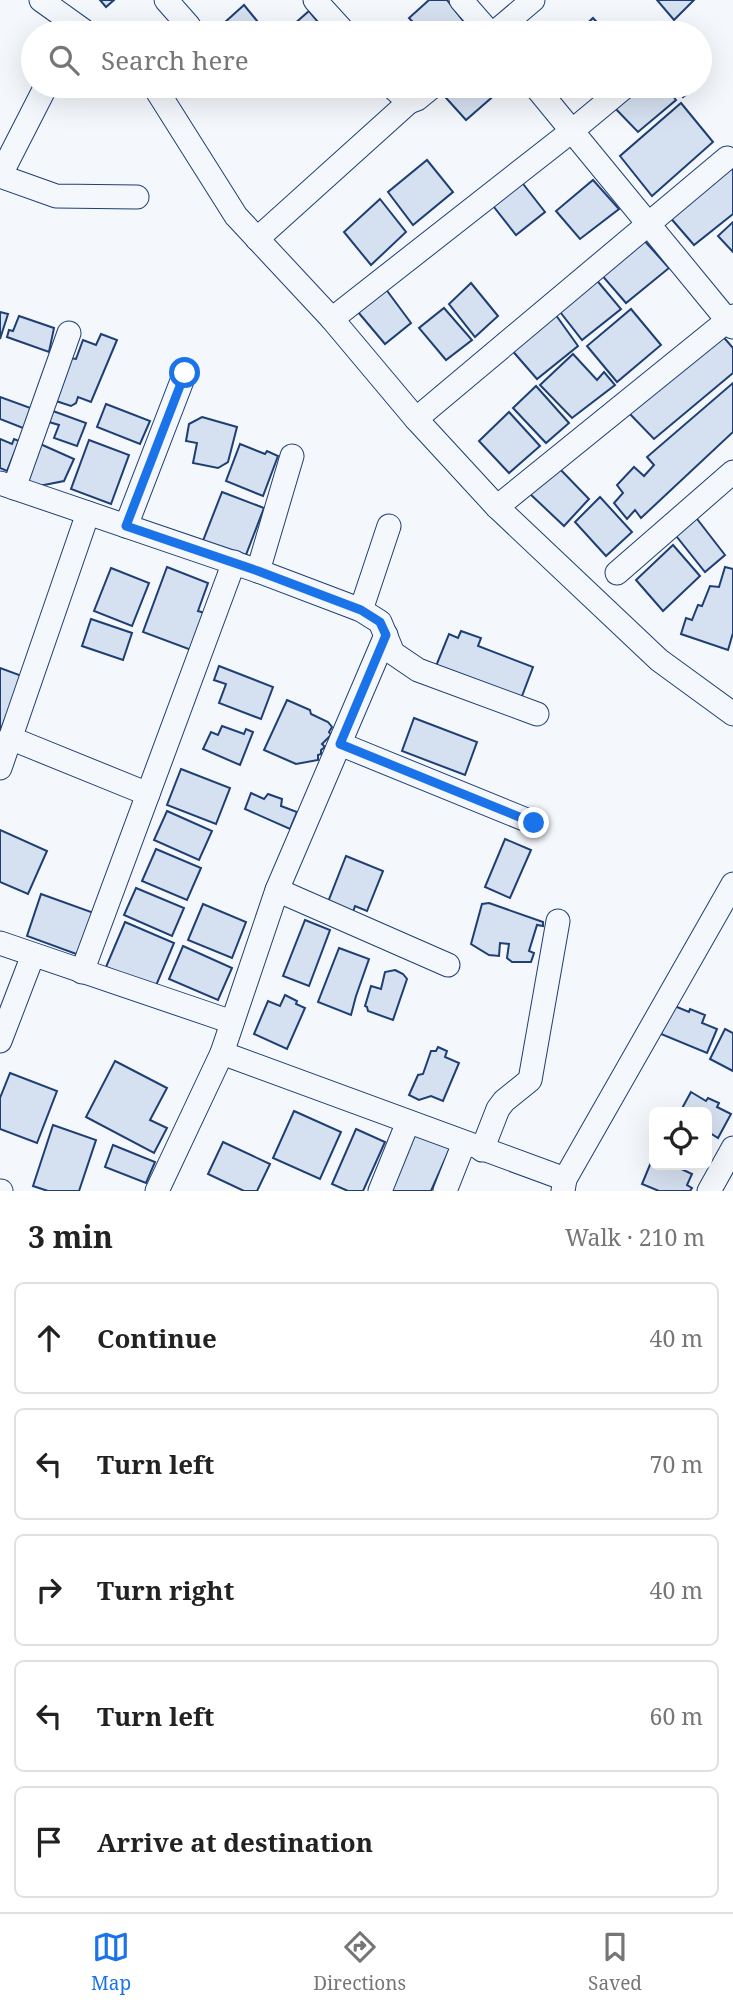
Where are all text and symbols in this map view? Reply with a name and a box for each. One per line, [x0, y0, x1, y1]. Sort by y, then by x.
search box [21, 21, 712, 98]
icon: search [45, 41, 83, 79]
text: Search here [101, 42, 249, 78]
route start [169, 357, 200, 388]
route end [518, 807, 549, 838]
map controls [649, 1107, 712, 1170]
button: locate [649, 1107, 712, 1170]
text: 3 min [28, 1216, 113, 1257]
text: Walk · 210 m [565, 1221, 705, 1253]
icon: ahead [30, 1319, 68, 1357]
text: Continue [97, 1320, 217, 1356]
text: 40 m [650, 1322, 703, 1354]
icon: left [30, 1445, 68, 1483]
text: Turn left [97, 1446, 214, 1482]
text: 70 m [650, 1448, 703, 1480]
icon: right [30, 1571, 68, 1609]
text: Turn right [97, 1572, 234, 1608]
text: 40 m [650, 1574, 703, 1606]
icon: left [30, 1697, 68, 1735]
text: Turn left [97, 1698, 214, 1734]
text: 60 m [650, 1700, 703, 1732]
icon: arrive [30, 1823, 68, 1861]
text: Arrive at destination [97, 1824, 373, 1860]
tab: Map [91, 1928, 131, 1996]
tab: Directions [313, 1928, 406, 1996]
tab: Saved [588, 1928, 642, 1996]

